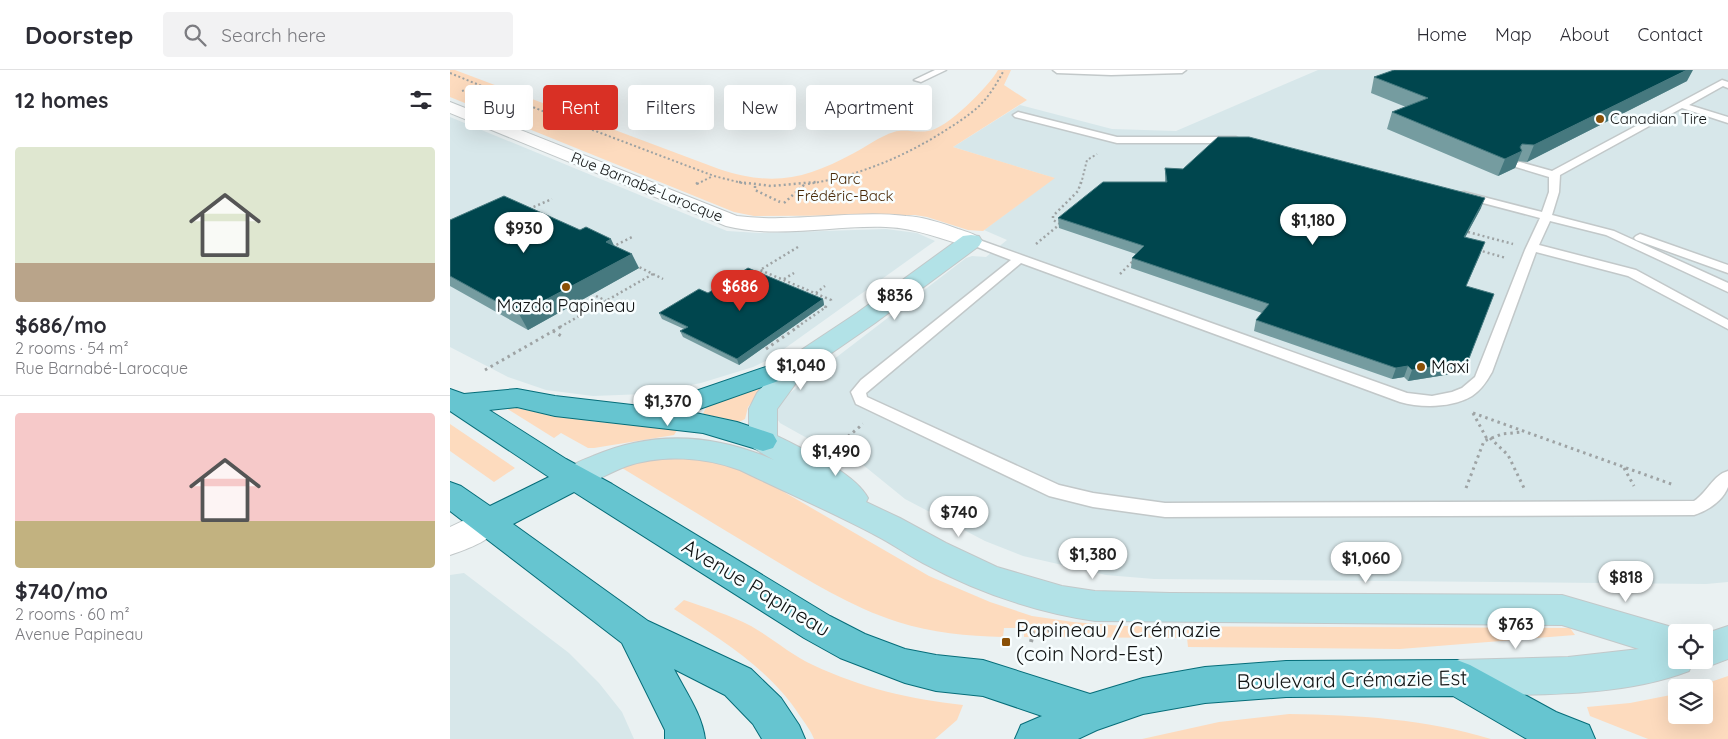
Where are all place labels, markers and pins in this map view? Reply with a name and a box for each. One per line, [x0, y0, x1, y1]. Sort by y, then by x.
place label: Canadian Tire [1610, 109, 1707, 128]
marker: Canadian Tire [1594, 113, 1606, 125]
pin: $1,180 [1272, 204, 1354, 246]
pin: $930 [494, 212, 554, 254]
pin: $686 [710, 270, 770, 312]
pin: $836 [865, 278, 925, 321]
marker: Mazda Papineau [560, 281, 572, 293]
place label: Mazda Papineau [497, 294, 635, 317]
pin: $1,040 [760, 348, 842, 391]
place label: Maxi [1431, 355, 1469, 378]
marker: Maxi [1415, 361, 1427, 373]
pin: $1,370 [627, 384, 709, 427]
pin: $1,490 [795, 434, 877, 477]
pin: $740 [929, 496, 989, 538]
pin: $1,380 [1052, 538, 1134, 580]
pin: $1,060 [1325, 542, 1407, 584]
pin: $818 [1596, 560, 1656, 603]
pin: $763 [1486, 608, 1546, 650]
place label: Papineau / Crémazie (coin Nord-Est) [1016, 616, 1221, 666]
marker: Papineau / Crémazie (coin Nord-Est) [1000, 636, 1012, 648]

